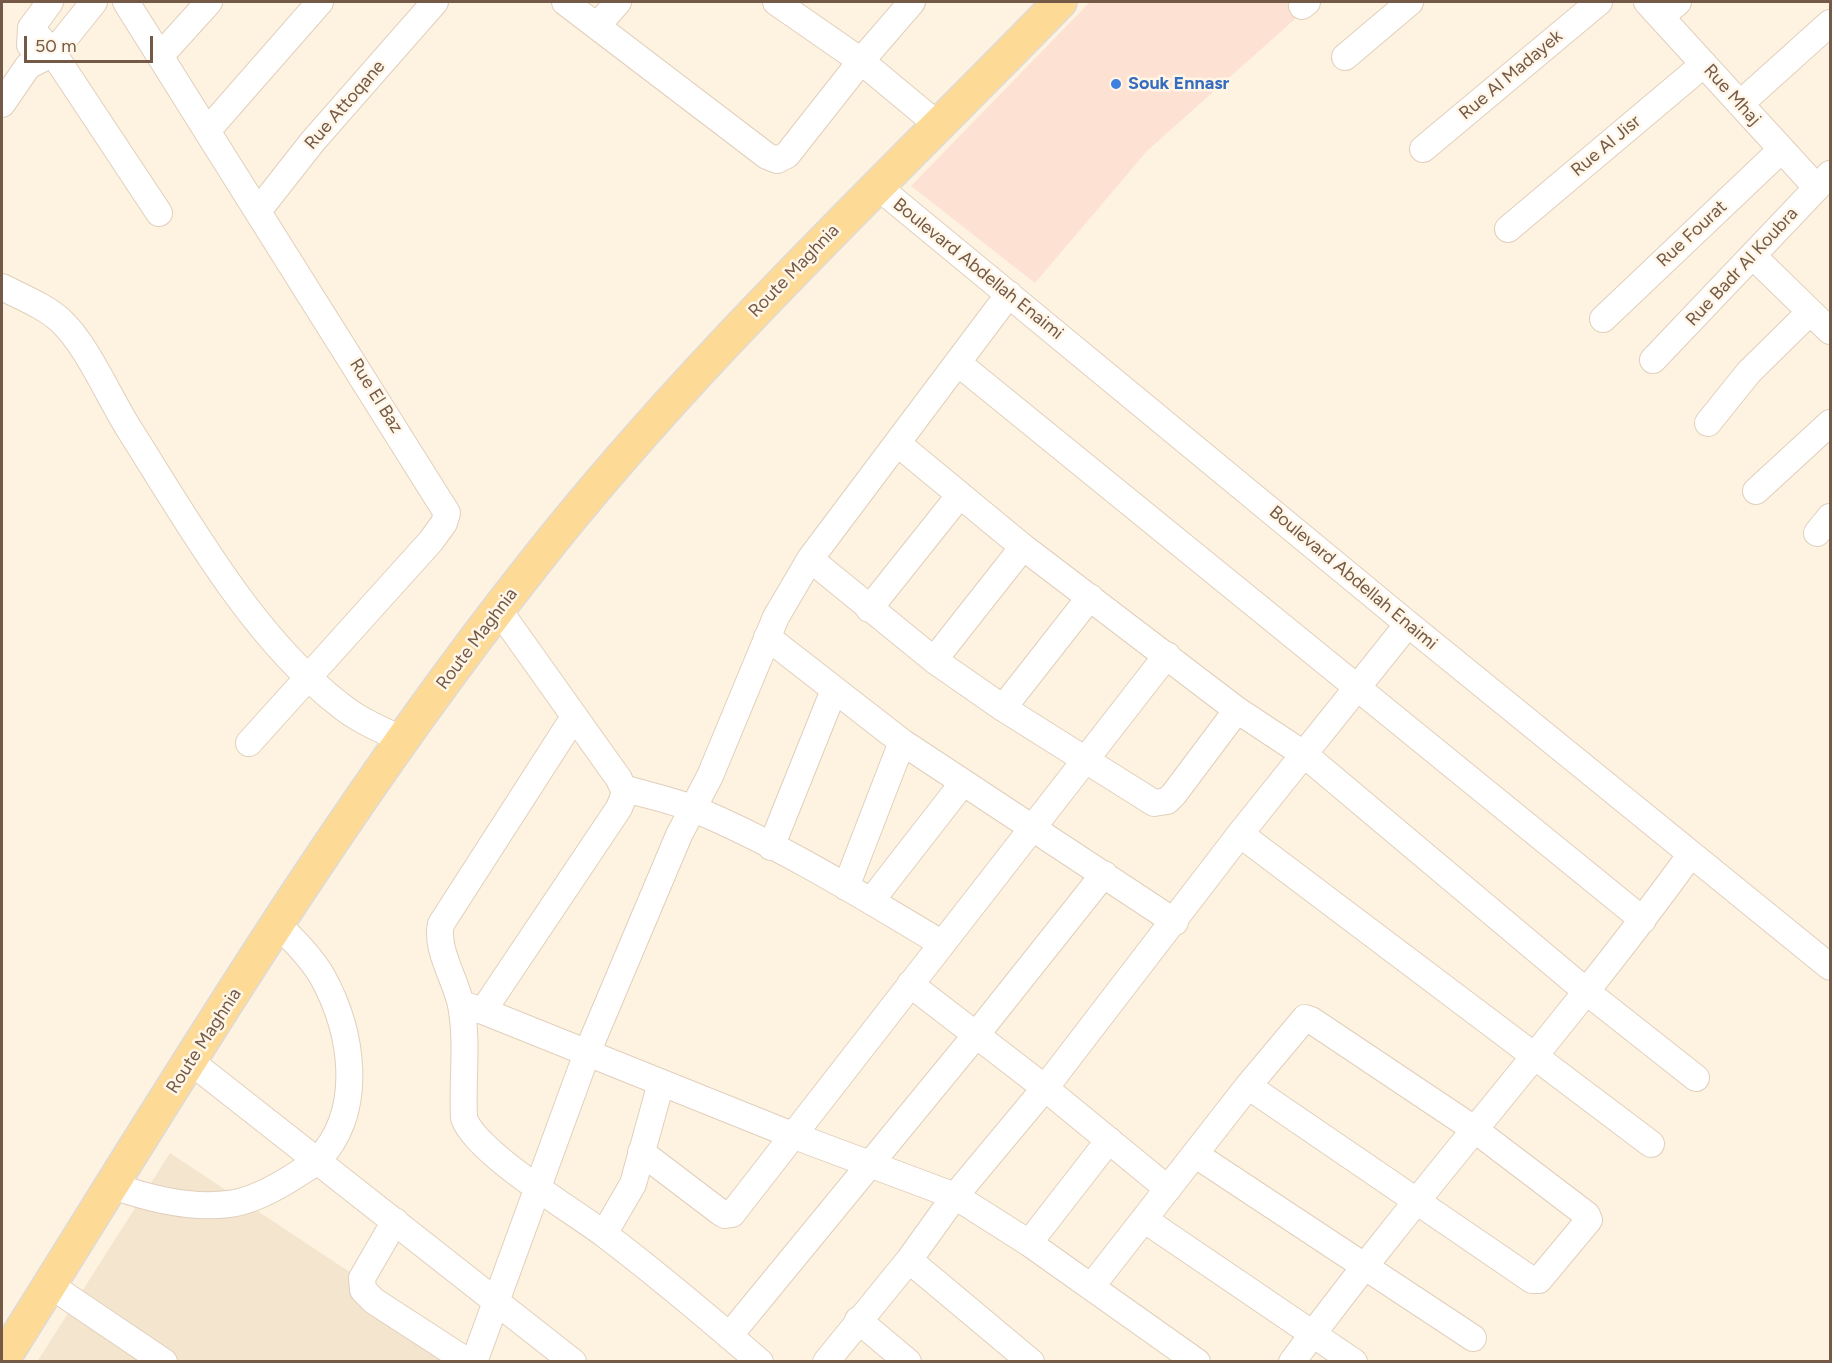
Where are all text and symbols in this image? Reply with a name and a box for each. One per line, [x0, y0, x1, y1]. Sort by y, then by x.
scale bar [27, 24, 156, 62]
street label: Rue Al Madayek [1455, 26, 1567, 124]
text: 50 m [35, 35, 77, 57]
street label: Rue Attoqane [300, 56, 390, 154]
street label: Rue Mhaj [1699, 60, 1765, 130]
place label: Souk Ennasr [1128, 73, 1229, 95]
marker: Souk Ennasr [1109, 77, 1123, 91]
street label: Rue Al Jisr [1567, 111, 1645, 181]
street label: Boulevard Abdellah Enaimi [889, 194, 1067, 344]
street label: Rue Fourat [1653, 196, 1731, 272]
street label: Rue Badr Al Koubra [1681, 203, 1803, 331]
street label: Route Maghnia [744, 220, 844, 322]
street label: Rue El Baz [345, 355, 407, 437]
street label: Boulevard Abdellah Enaimi [1265, 501, 1441, 655]
street label: Route Maghnia [432, 584, 522, 694]
street label: Route Maghnia [162, 984, 246, 1098]

